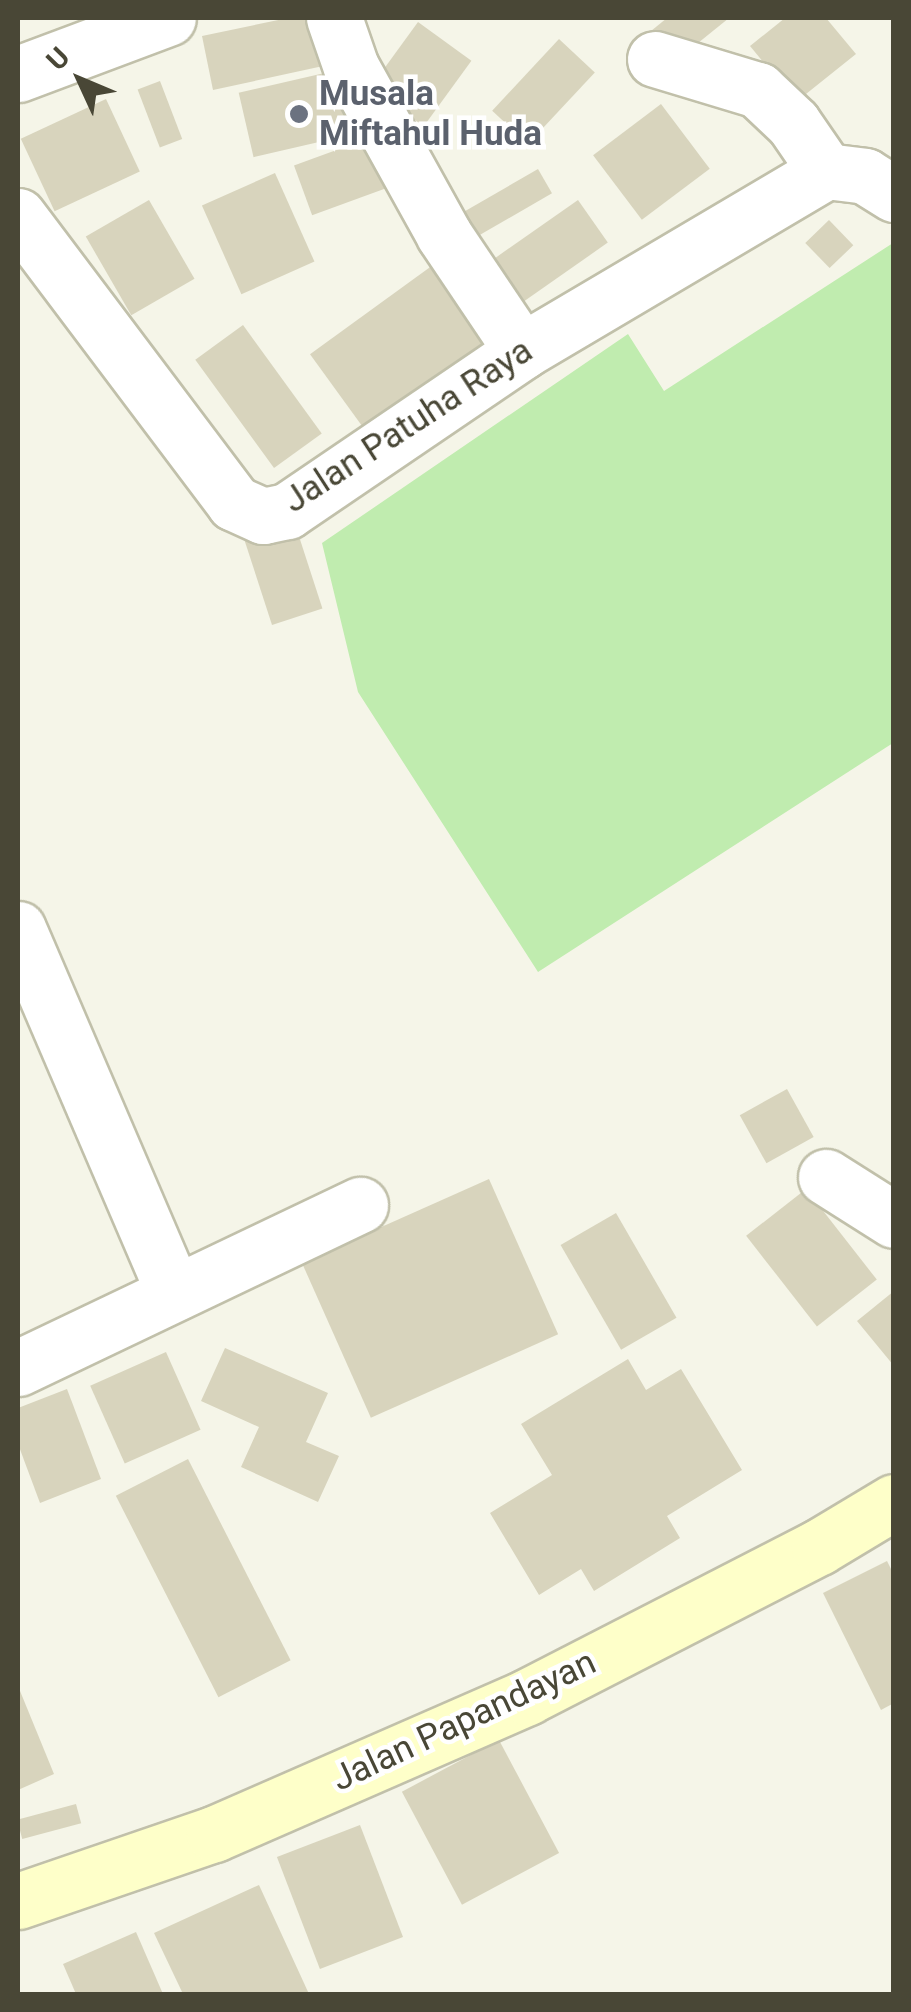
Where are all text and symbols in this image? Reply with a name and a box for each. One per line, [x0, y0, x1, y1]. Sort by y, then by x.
north arrow [30, 30, 130, 130]
text: U [40, 41, 76, 77]
place label: Musala Miftahul Huda [319, 73, 542, 155]
marker: Musala Miftahul Huda [288, 103, 310, 125]
street label: Jalan Patuha Raya [276, 330, 540, 522]
street label: Jalan Papandayan [326, 1642, 602, 1800]

